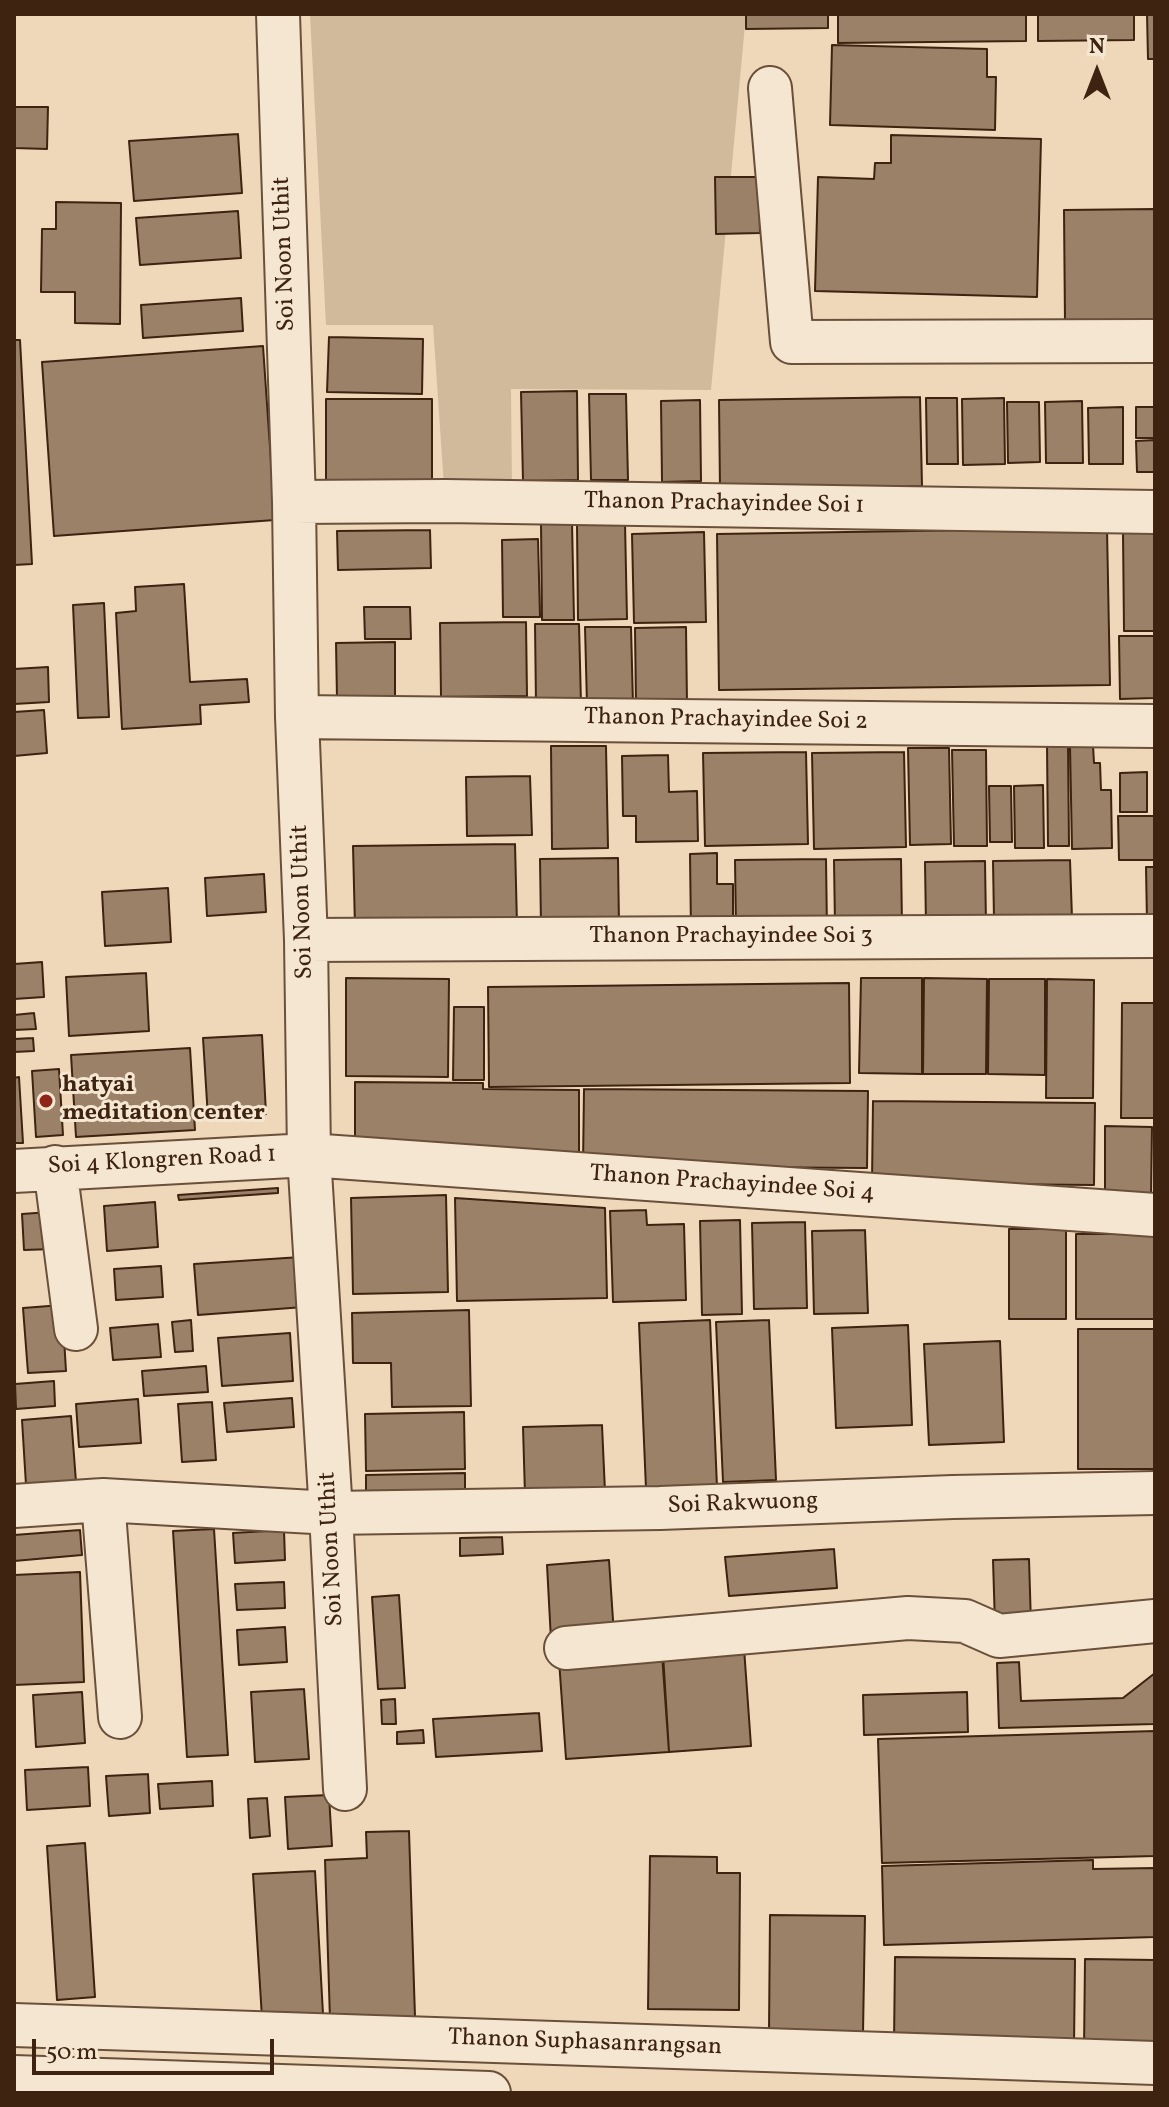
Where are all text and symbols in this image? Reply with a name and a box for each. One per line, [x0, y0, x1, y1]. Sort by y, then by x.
north arrow [1057, 32, 1137, 112]
text: N [1089, 32, 1105, 63]
street label: Soi Noon Uthit [269, 176, 303, 332]
street label: Thanon Prachayindee Soi 1 [583, 488, 865, 522]
street label: Thanon Prachayindee Soi 2 [584, 704, 868, 738]
street label: Soi Noon Uthit [287, 824, 321, 980]
street label: Thanon Prachayindee Soi 3 [589, 924, 873, 952]
place label: hatyai meditation center [62, 1073, 265, 1129]
marker: hatyai meditation center [37, 1092, 55, 1110]
street label: Soi 4 Klongren Road 1 [47, 1142, 277, 1182]
street label: Thanon Prachayindee Soi 4 [589, 1161, 875, 1209]
street label: Soi Noon Uthit [315, 1471, 351, 1627]
street label: Soi Rakwuong [667, 1488, 819, 1522]
scale bar [36, 2023, 278, 2073]
street label: Thanon Suphasanrangsan [447, 2025, 723, 2063]
text: 50 m [46, 2036, 98, 2070]

